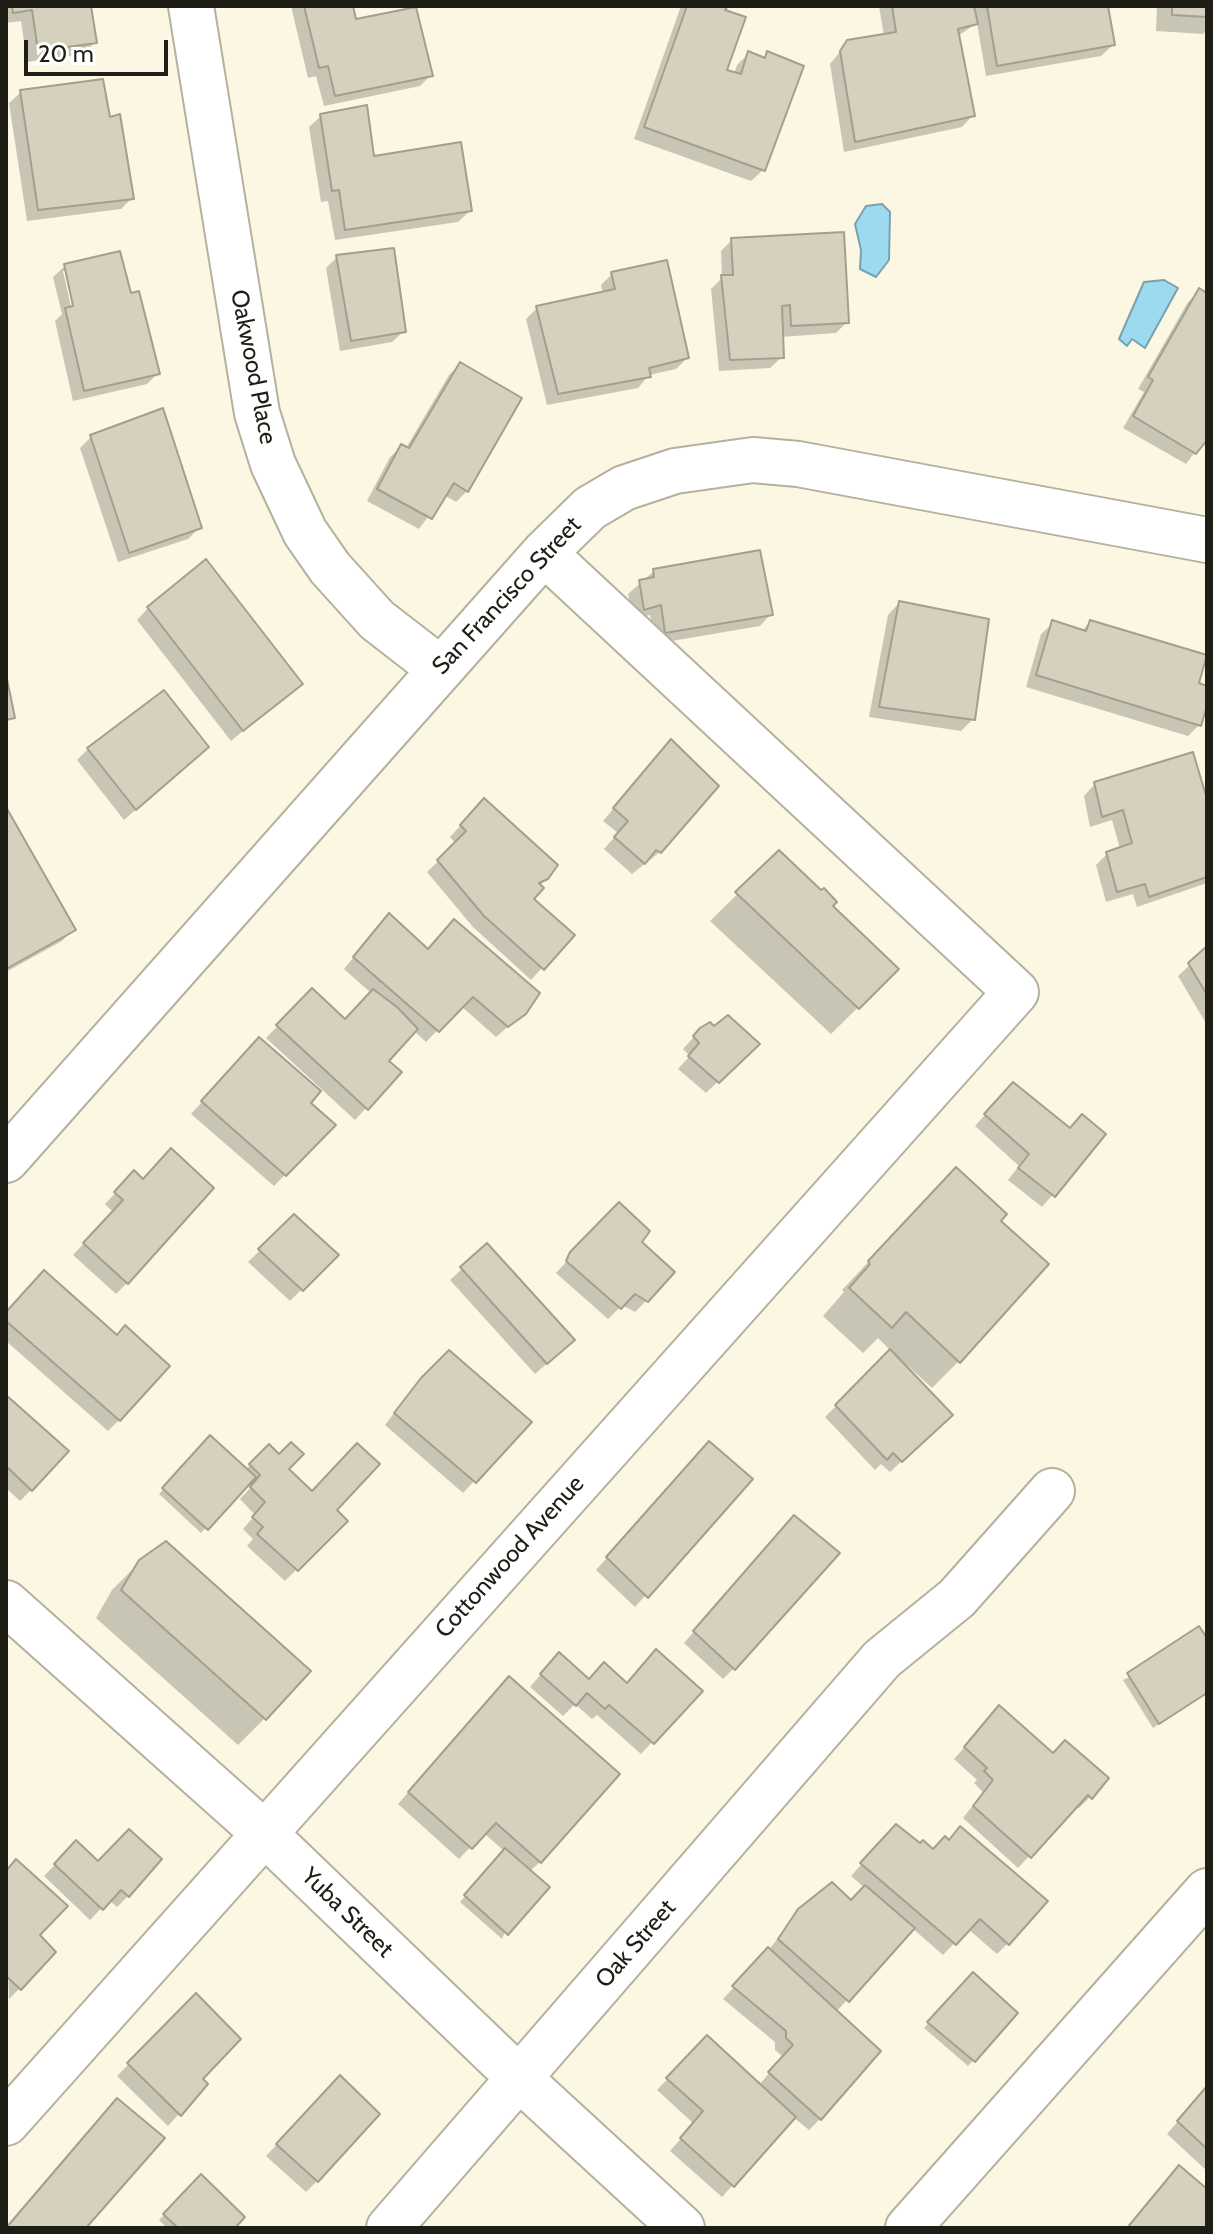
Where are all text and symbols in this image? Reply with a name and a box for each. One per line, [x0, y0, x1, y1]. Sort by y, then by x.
scale bar [28, 24, 172, 74]
text: 20 m [38, 39, 94, 68]
street label: Oakwood Place [224, 287, 282, 447]
street label: San Francisco Street [427, 511, 587, 681]
street label: Cottonwood Avenue [430, 1470, 590, 1644]
street label: Yuba Street [295, 1862, 399, 1964]
street label: Oak Street [590, 1894, 682, 1994]

